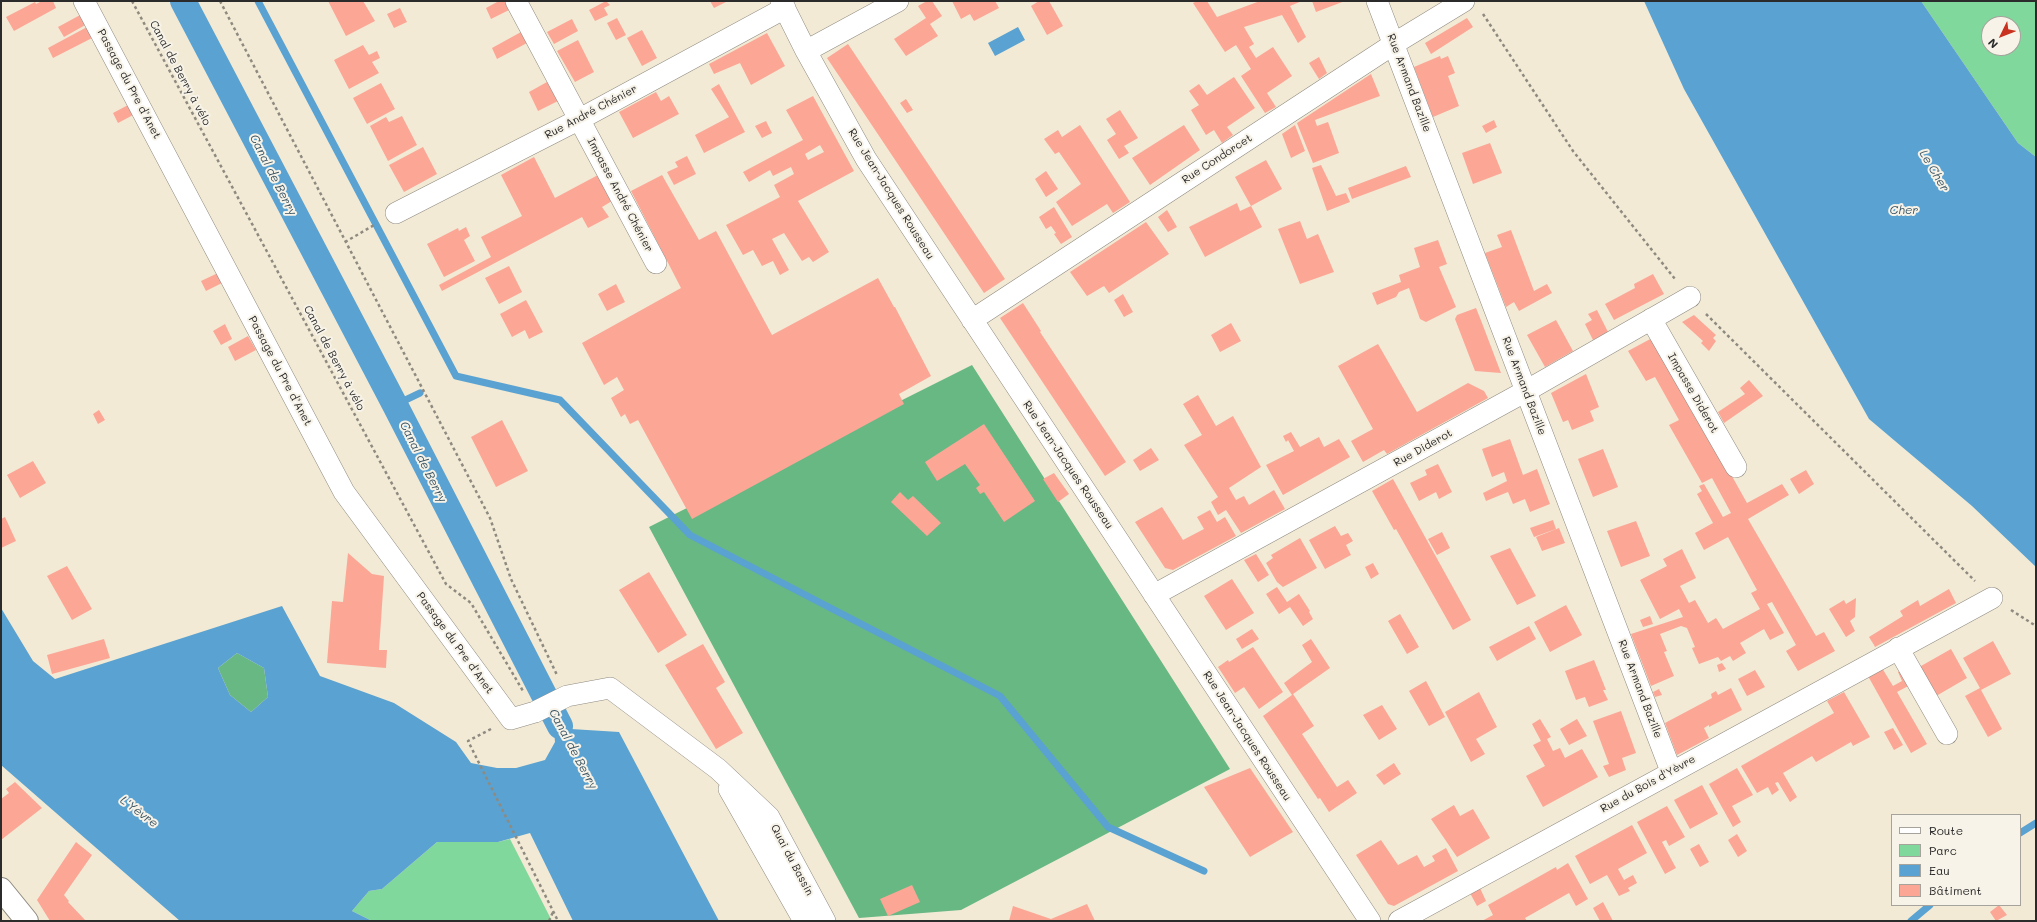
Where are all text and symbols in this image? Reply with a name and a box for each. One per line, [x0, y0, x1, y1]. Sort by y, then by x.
north arrow [1981, 16, 2021, 56]
street label: Canal de Berry à vélo [147, 18, 213, 128]
street label: Passage du Pre d’Anet [94, 27, 164, 141]
street label: Rue Armand Bazille [1384, 32, 1434, 134]
text: N [1984, 36, 2001, 52]
street label: Rue André Chénier [543, 82, 639, 142]
street label: Rue Jean-Jacques Rousseau [845, 126, 937, 262]
street label: Rue Condorcet [1179, 131, 1255, 187]
water label: Canal de Berry [246, 132, 300, 218]
street label: Impasse André Chénier [584, 136, 656, 254]
water label: Le Cher [1916, 147, 1952, 195]
water label: Cher [1890, 203, 1918, 217]
street label: Canal de Berry à vélo [301, 303, 367, 413]
street label: Passage du Pre d’Anet [245, 314, 315, 428]
street label: Rue Armand Bazille [1499, 335, 1549, 437]
street label: Impasse Diderot [1665, 351, 1721, 435]
street label: Rue Jean-Jacques Rousseau [1020, 398, 1116, 532]
water label: Canal de Berry [396, 419, 450, 505]
street label: Rue Diderot [1391, 426, 1455, 470]
street label: Passage du Pre d’Anet [414, 590, 496, 696]
street label: Rue Armand Bazille [1615, 638, 1665, 740]
street label: Rue Jean-Jacques Rousseau [1200, 669, 1294, 803]
water label: Canal de Berry [546, 706, 600, 792]
street label: Rue du Bois d'Yèvre [1598, 752, 1698, 816]
water label: L'Yèvre [117, 793, 161, 831]
legend [1891, 814, 2021, 906]
street label: Quai du Bassin [768, 822, 816, 898]
text: Route [1929, 822, 1963, 838]
text: Parc [1929, 842, 1957, 858]
text: Eau [1929, 862, 1950, 878]
text: Bâtiment [1929, 882, 1982, 898]

